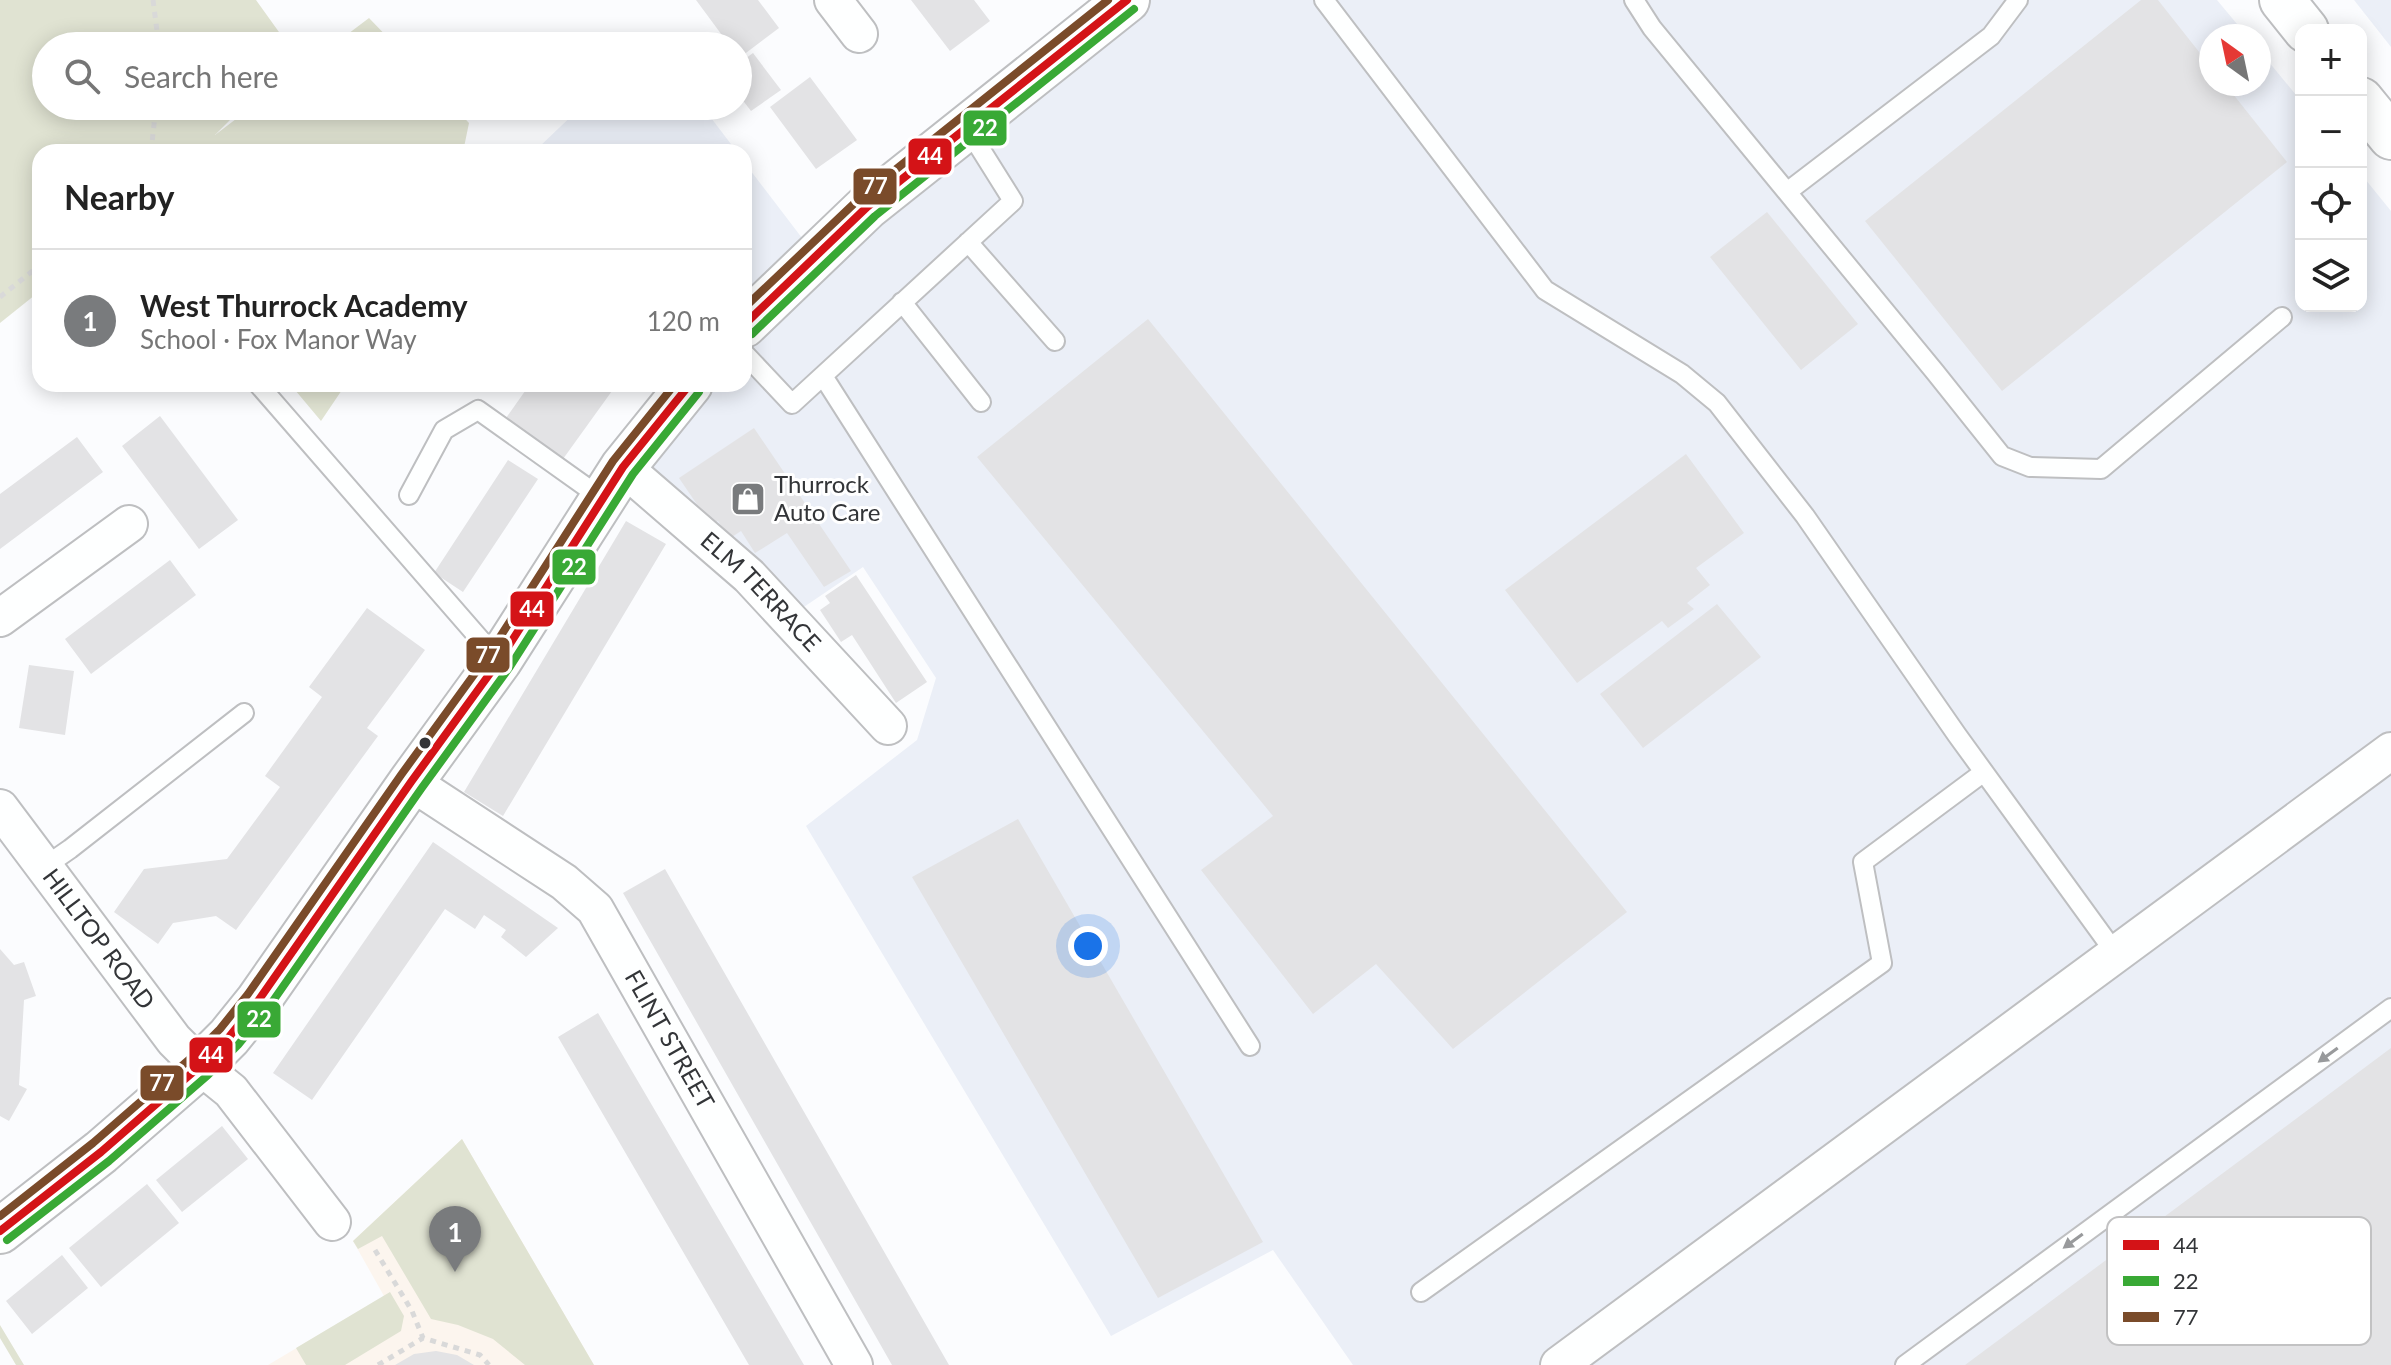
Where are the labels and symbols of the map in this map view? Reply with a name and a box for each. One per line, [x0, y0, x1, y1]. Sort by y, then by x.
north arrow [2199, 24, 2271, 96]
line badge: 22 [962, 109, 1008, 147]
text: 22 [972, 114, 998, 141]
line badge: 44 [907, 137, 953, 176]
text: 44 [917, 142, 943, 169]
line badge: 77 [852, 167, 898, 206]
text: 77 [862, 172, 888, 199]
place label: Thurrock Auto Care [774, 469, 881, 526]
shop icon: Thurrock Auto Care [729, 480, 767, 518]
street label: ELM TERRACE [695, 525, 828, 657]
line badge: 22 [551, 548, 597, 586]
text: 22 [561, 553, 587, 580]
line badge: 44 [509, 590, 555, 628]
text: 44 [519, 595, 545, 622]
line badge: 77 [465, 636, 511, 674]
text: 77 [475, 641, 501, 668]
unlabelled marker [417, 735, 433, 751]
street label: HILLTOP ROAD [38, 862, 162, 1014]
your location [1068, 926, 1108, 966]
street label: FLINT STREET [620, 964, 721, 1113]
line badge: 22 [236, 1000, 282, 1039]
text: 22 [246, 1005, 272, 1032]
line badge: 44 [188, 1036, 234, 1074]
text: 44 [198, 1041, 224, 1068]
one-way arrow [2318, 1046, 2338, 1062]
line badge: 77 [139, 1064, 185, 1102]
text: 77 [149, 1069, 175, 1096]
pin: 1 [429, 1206, 481, 1272]
legend [2107, 1217, 2371, 1345]
text: 44 [2173, 1231, 2199, 1258]
one-way arrow [2063, 1233, 2084, 1249]
text: 22 [2173, 1267, 2199, 1294]
text: 77 [2173, 1303, 2199, 1330]

